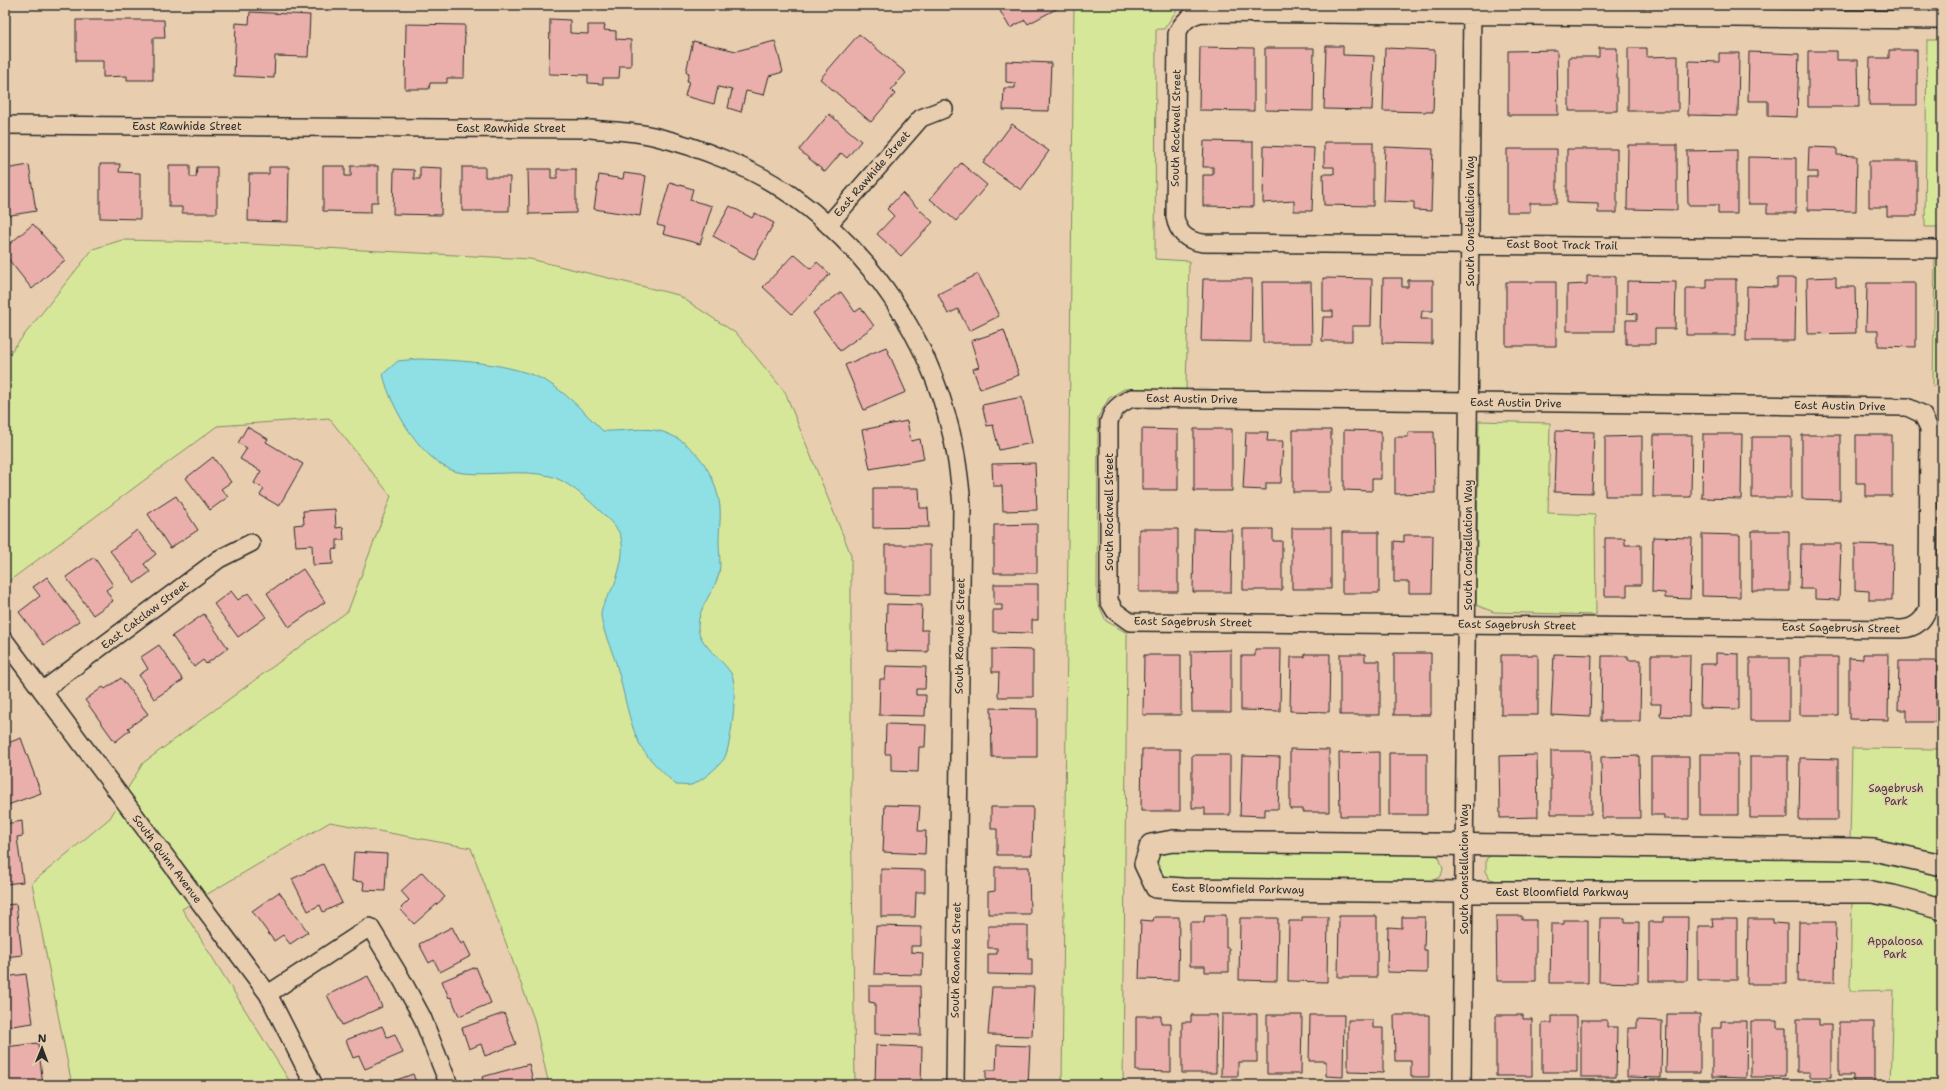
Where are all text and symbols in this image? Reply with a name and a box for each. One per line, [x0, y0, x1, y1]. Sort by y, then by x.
street label: South Rockwell Street [1167, 69, 1185, 187]
street label: East Rawhide Street [132, 119, 242, 134]
street label: East Rawhide Street [456, 121, 566, 136]
street label: East Rawhide Street [830, 128, 914, 220]
street label: South Constellation Way [1463, 156, 1478, 286]
street label: East Boot Track Trail [1506, 237, 1619, 253]
street label: East Austin Drive [1146, 391, 1238, 407]
street label: East Austin Drive [1470, 395, 1562, 411]
street label: East Austin Drive [1794, 398, 1886, 414]
street label: South Rockwell Street [1102, 453, 1117, 571]
street label: South Constellation Way [1461, 480, 1476, 610]
street label: East Catclaw Street [98, 577, 192, 653]
street label: South Roanoke Street [951, 577, 969, 694]
street label: East Sagebrush Street [1134, 613, 1253, 631]
street label: East Sagebrush Street [1458, 616, 1577, 634]
street label: East Sagebrush Street [1782, 619, 1901, 637]
park label: Sagebrush Park [1868, 781, 1924, 809]
street label: South Constellation Way [1457, 804, 1472, 934]
street label: South Quinn Avenue [129, 812, 205, 906]
street label: East Bloomfield Parkway [1171, 880, 1305, 898]
street label: East Bloomfield Parkway [1496, 885, 1629, 900]
street label: South Roanoke Street [947, 901, 965, 1018]
park label: Appaloosa Park [1867, 934, 1923, 962]
north arrow [22, 1028, 62, 1068]
text: N [38, 1031, 47, 1046]

